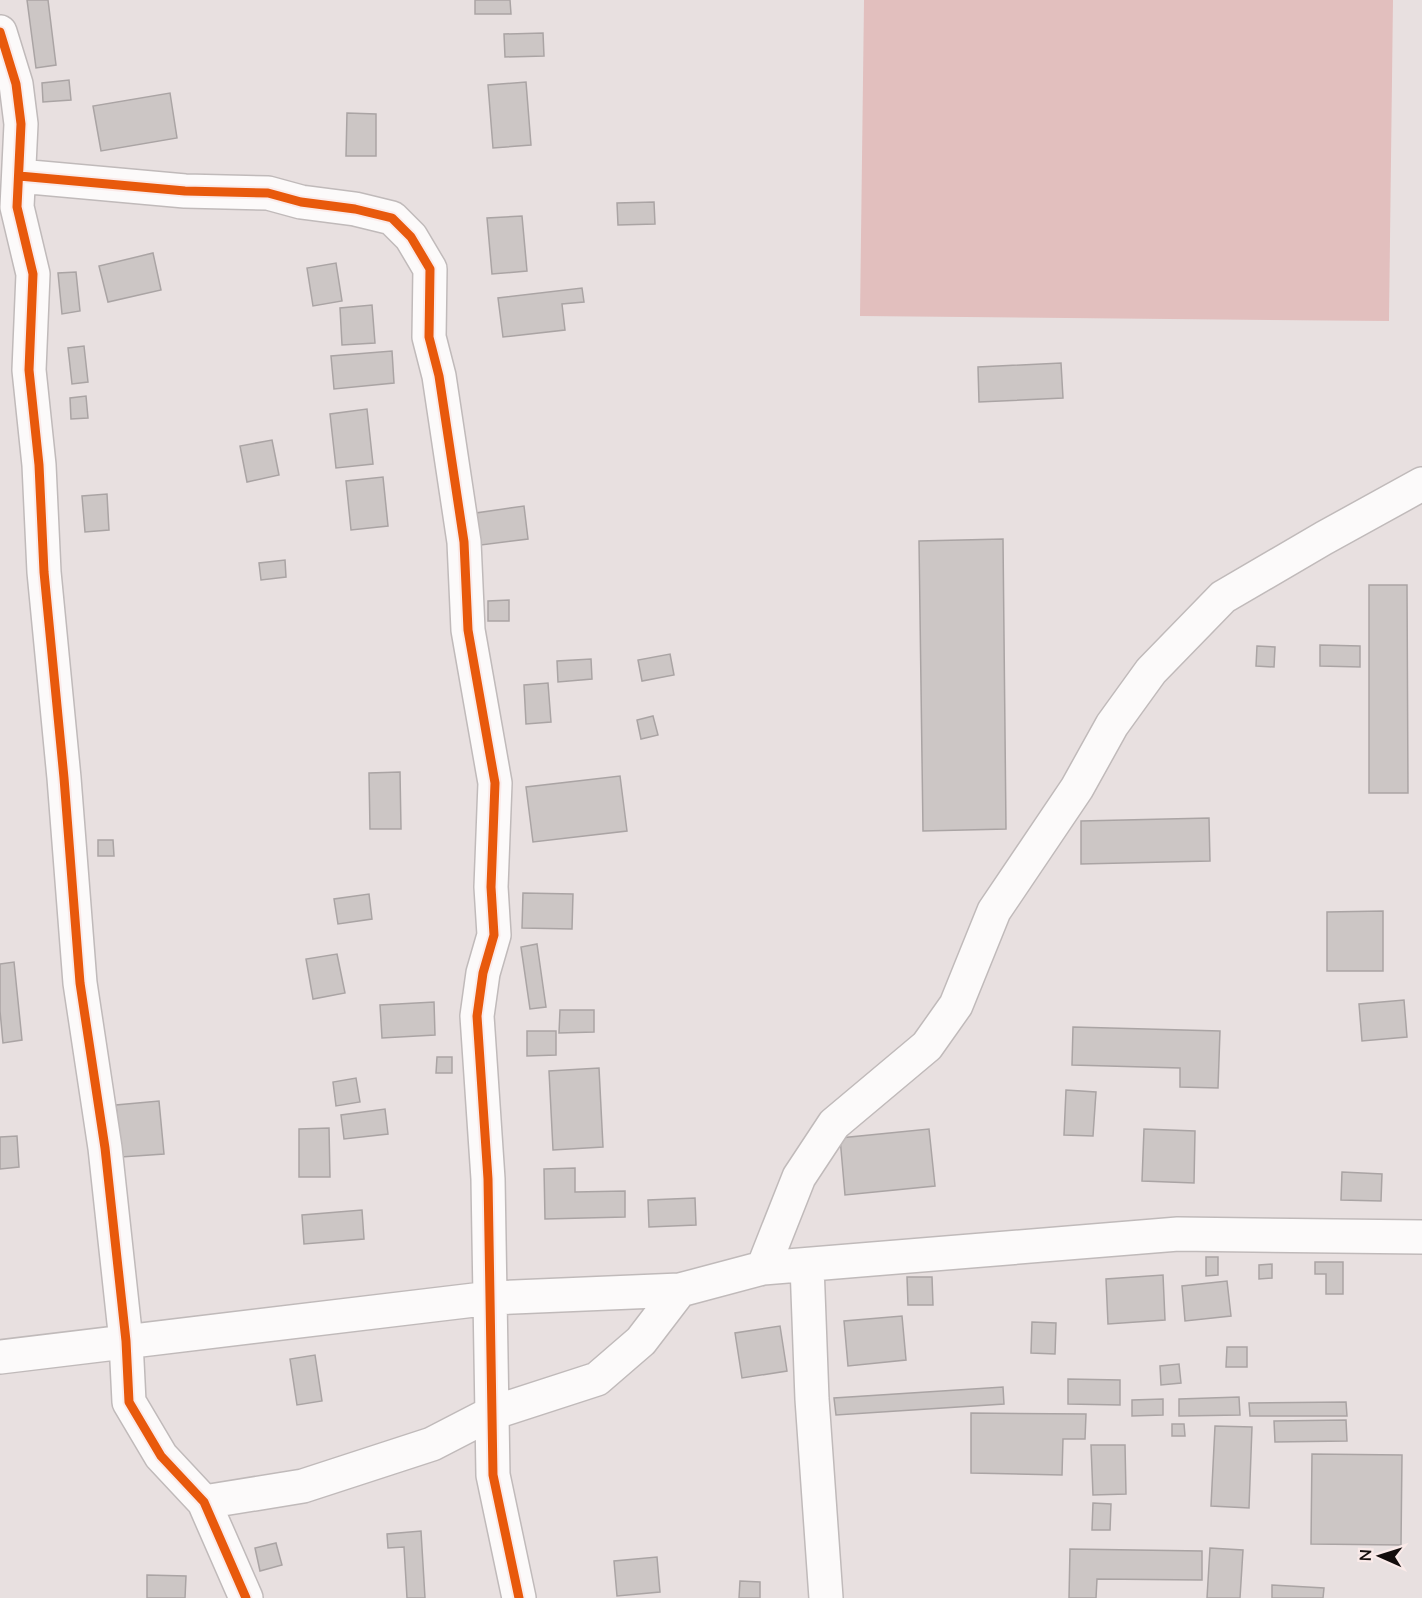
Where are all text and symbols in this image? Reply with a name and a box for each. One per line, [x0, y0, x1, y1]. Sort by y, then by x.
north arrow [1350, 1526, 1410, 1586]
text: N [1355, 1549, 1375, 1562]

